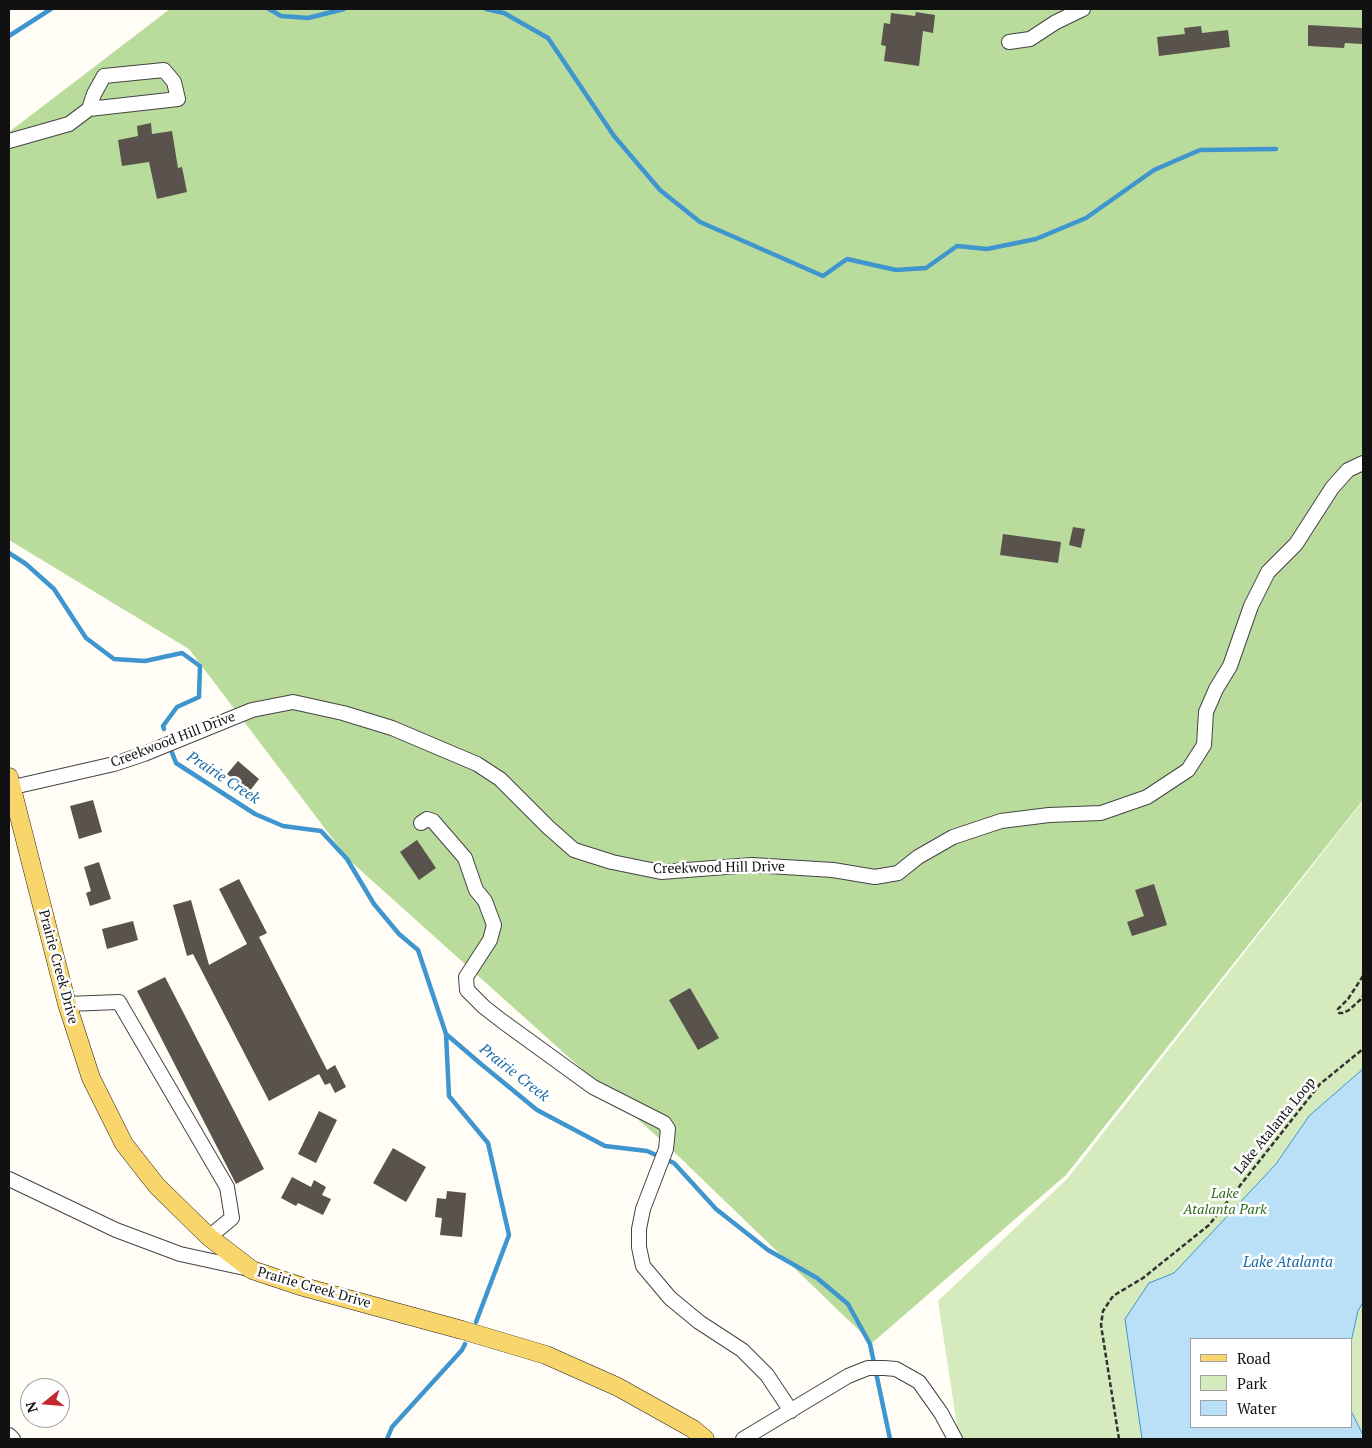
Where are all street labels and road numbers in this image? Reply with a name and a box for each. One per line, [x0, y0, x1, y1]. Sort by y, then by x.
street label: Creekwood Hill Drive [108, 709, 238, 771]
street label: Creekwood Hill Drive [653, 858, 785, 878]
street label: Prairie Creek Drive [35, 908, 81, 1026]
street label: Lake Atalanta Loop [1231, 1074, 1319, 1178]
street label: Prairie Creek Drive [255, 1264, 373, 1312]

